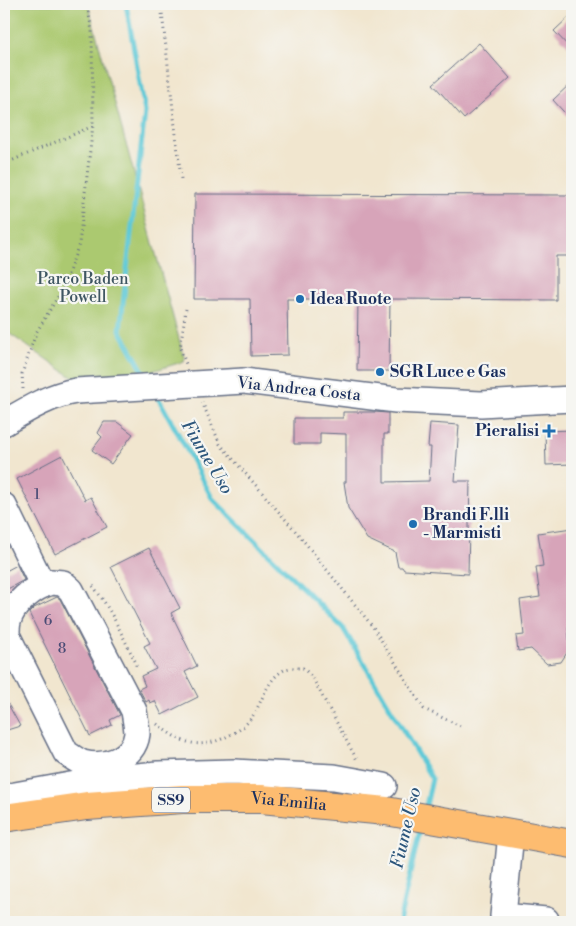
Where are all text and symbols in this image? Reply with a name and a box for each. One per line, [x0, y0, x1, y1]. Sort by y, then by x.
park label: Parco Baden Powell [37, 269, 129, 307]
place label: Idea Ruote [310, 289, 392, 309]
marker: Idea Ruote [294, 293, 306, 305]
place label: SGR Luce e Gas [390, 362, 506, 382]
marker: SGR Luce e Gas [374, 366, 386, 378]
street label: Via Andrea Costa [235, 372, 363, 406]
water label: Fiume Uso [176, 415, 238, 499]
place label: Pieralisi [475, 421, 539, 441]
marker: Pieralisi [543, 425, 555, 437]
house number: 1 [34, 486, 40, 504]
place label: Brandi F.lli - Marmisti [423, 505, 509, 543]
marker: Brandi F.lli - Marmisti [407, 518, 419, 530]
house number: 6 [44, 612, 53, 630]
house number: 8 [58, 640, 66, 658]
water label: Fiume Uso [385, 785, 427, 871]
road number: SS9 [152, 788, 190, 812]
street label: Via Emilia [250, 789, 328, 815]

